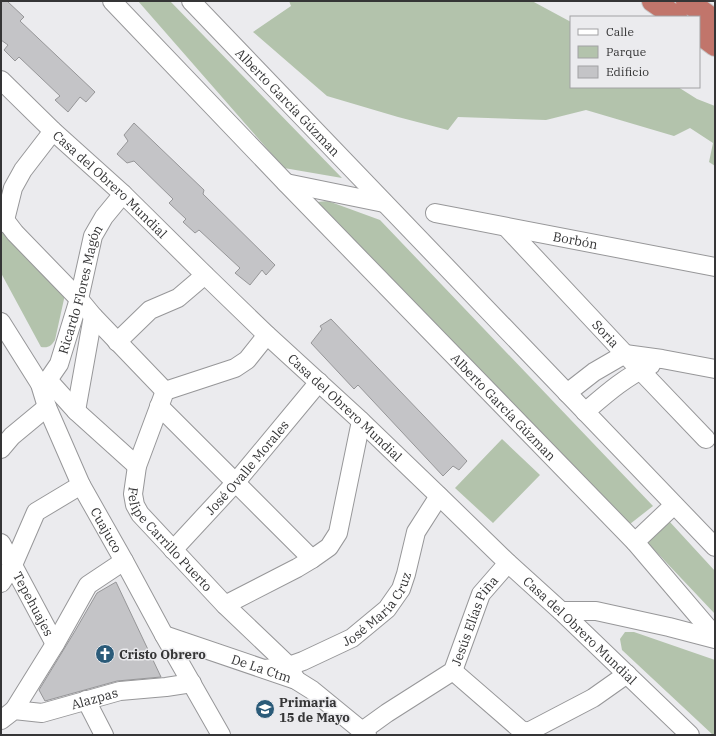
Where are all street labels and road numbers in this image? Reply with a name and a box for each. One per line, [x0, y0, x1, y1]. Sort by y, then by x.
street label: Alberto García Gúzman [232, 44, 344, 160]
street label: Casa del Obrero Mundial [49, 127, 171, 242]
street label: Ricardo Flores Magón [54, 222, 106, 356]
street label: Borbón [552, 227, 599, 253]
street label: Soria [589, 316, 623, 351]
street label: Alberto García Gúzman [447, 349, 560, 464]
street label: Casa del Obrero Mundial [284, 350, 406, 465]
street label: José Ovalle Morales [202, 417, 292, 518]
street label: Felipe Carrillo Puerto [124, 486, 216, 595]
street label: Cuajuco [87, 504, 126, 556]
street label: Tepehuajes [9, 569, 58, 639]
street label: José María Cruz [340, 570, 415, 650]
street label: Jesús Elías Piña [447, 572, 502, 668]
street label: Casa del Obrero Mundial [520, 572, 641, 688]
street label: De La Ctm [229, 650, 294, 686]
street label: Alazpas [69, 684, 120, 713]

